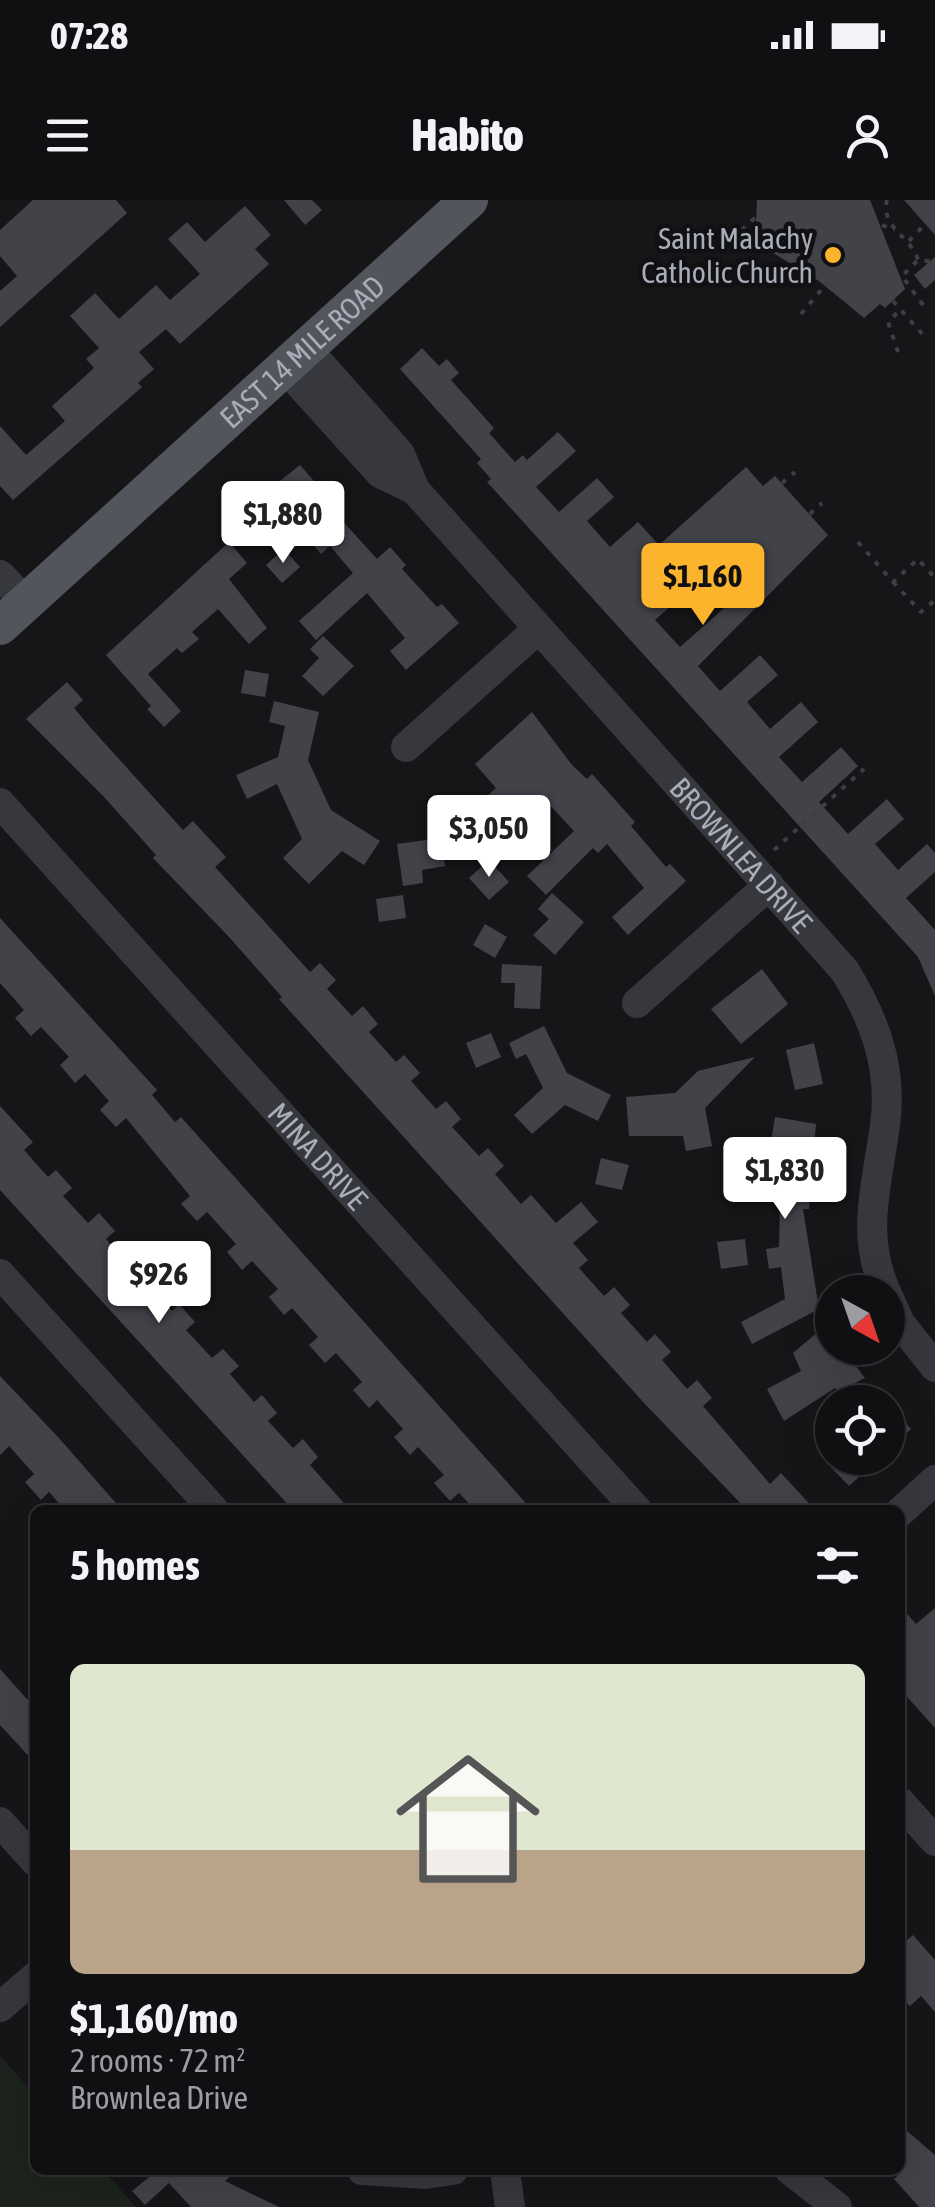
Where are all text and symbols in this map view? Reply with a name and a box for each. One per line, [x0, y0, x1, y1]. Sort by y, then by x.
text: 07:28 [50, 14, 128, 57]
icon: menu [40, 108, 95, 163]
icon: person [840, 108, 895, 163]
text: Habito [411, 109, 524, 161]
place label: Saint Malachy Catholic Church [641, 221, 813, 289]
marker: Saint Malachy Catholic Church [822, 244, 844, 266]
street label: EAST 14 MILE ROAD [213, 269, 391, 435]
pin: $1,880 [202, 481, 364, 566]
text: $1,880 [243, 495, 323, 532]
pin: $1,160 [622, 543, 784, 628]
text: $1,160 [663, 557, 743, 594]
street label: BROWNLEA DRIVE [663, 770, 819, 939]
pin: $3,050 [408, 795, 570, 880]
text: $3,050 [449, 809, 529, 846]
street label: MINA DRIVE [261, 1096, 375, 1216]
pin: $1,830 [704, 1137, 866, 1222]
text: $1,830 [745, 1151, 825, 1188]
pin: $926 [100, 1241, 218, 1326]
text: $926 [130, 1255, 188, 1292]
north arrow [815, 1275, 905, 1365]
map controls [815, 1275, 905, 1475]
button: locate [815, 1385, 905, 1475]
icon: filters [810, 1538, 865, 1593]
text: 5 homes [70, 1541, 200, 1589]
icon: home [378, 1729, 558, 1909]
text: $1,160/mo [70, 1994, 238, 2042]
text: 2 rooms · 72 m² [70, 2042, 245, 2079]
text: Brownlea Drive [70, 2079, 248, 2116]

